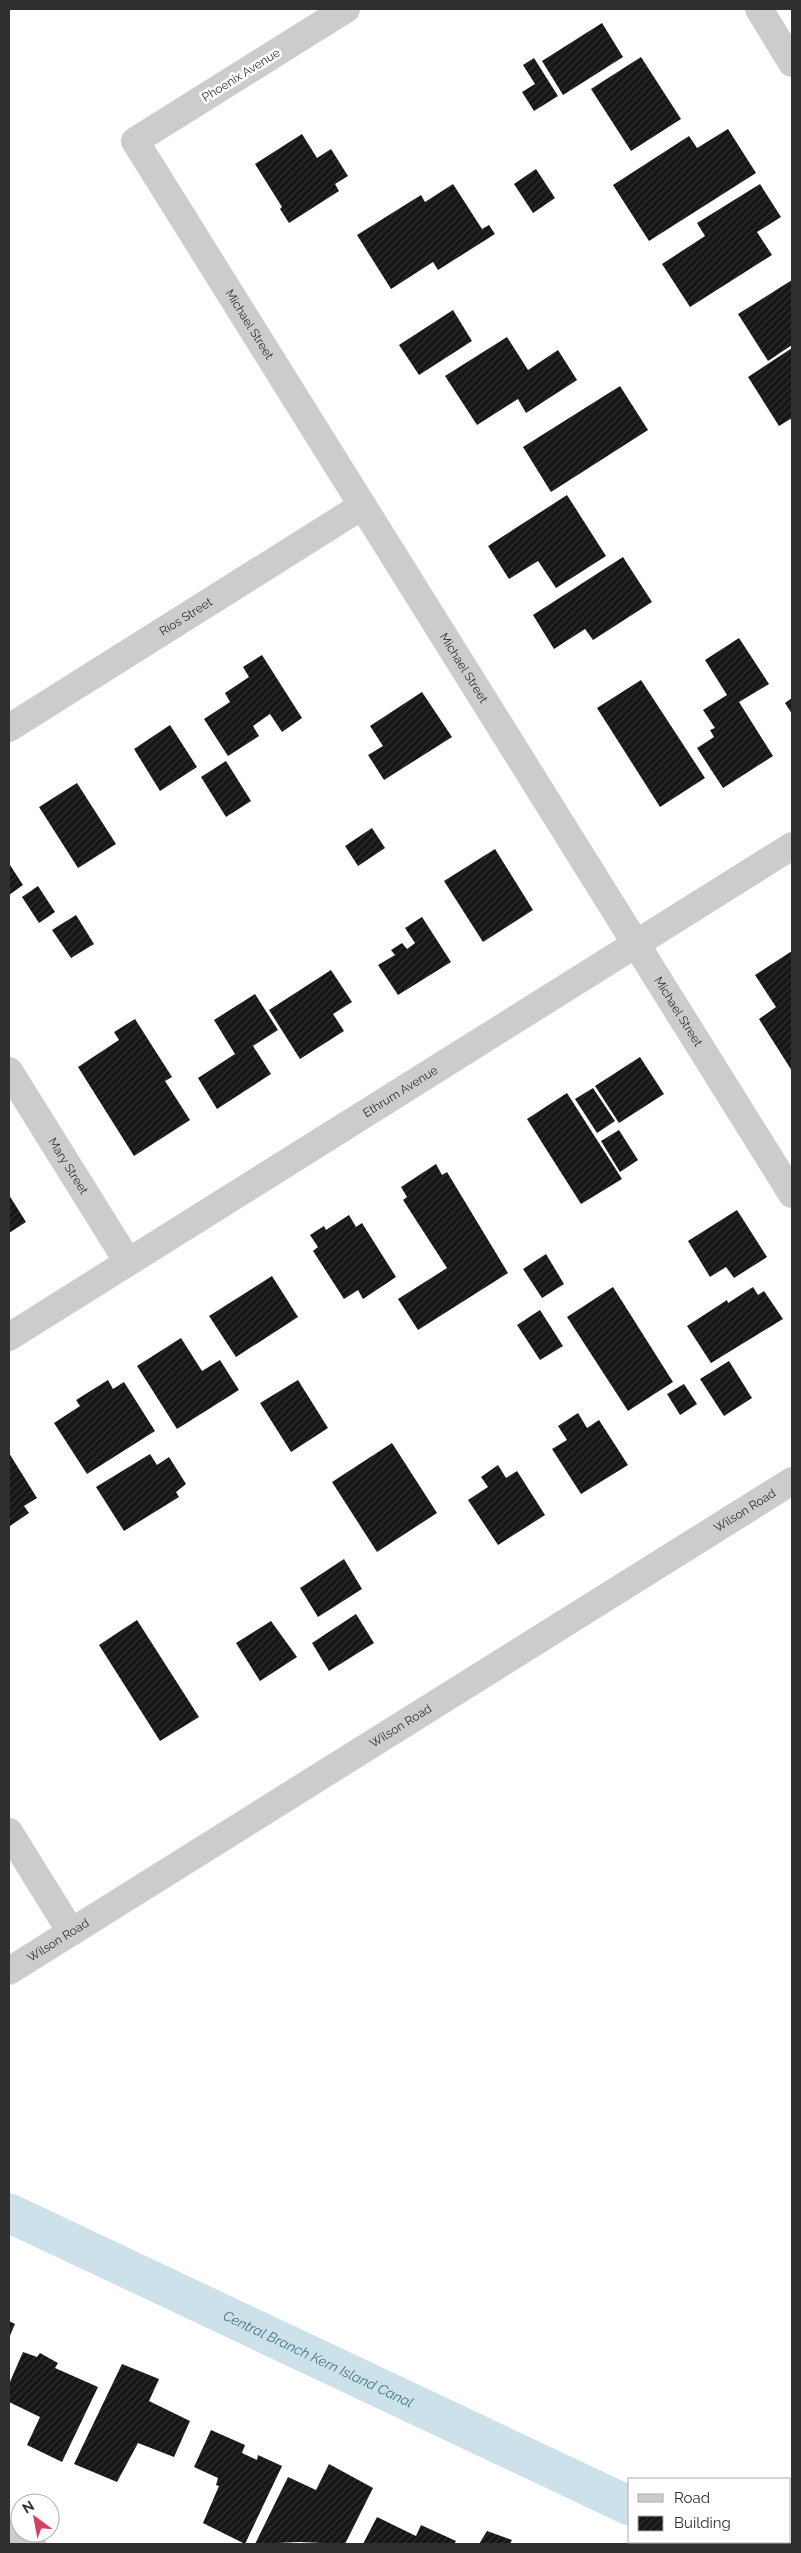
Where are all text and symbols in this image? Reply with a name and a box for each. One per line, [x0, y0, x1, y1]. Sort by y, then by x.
street label: Phoenix Avenue [200, 45, 282, 105]
street label: Michael Street [222, 287, 276, 362]
street label: Rios Street [157, 595, 215, 639]
street label: Michael Street [437, 630, 491, 705]
street label: Michael Street [651, 974, 705, 1049]
street label: Ethrum Avenue [360, 1063, 440, 1120]
street label: Mary Street [45, 1135, 91, 1197]
street label: Wilson Road [711, 1486, 778, 1535]
street label: Wilson Road [367, 1701, 434, 1750]
street label: Wilson Road [25, 1916, 92, 1965]
water label: Central Branch Kern Island Canal [221, 2307, 416, 2411]
legend [628, 2478, 791, 2543]
text: Road [674, 2489, 710, 2507]
north arrow [10, 2493, 60, 2543]
text: N [19, 2497, 37, 2517]
text: Building [674, 2514, 731, 2532]

